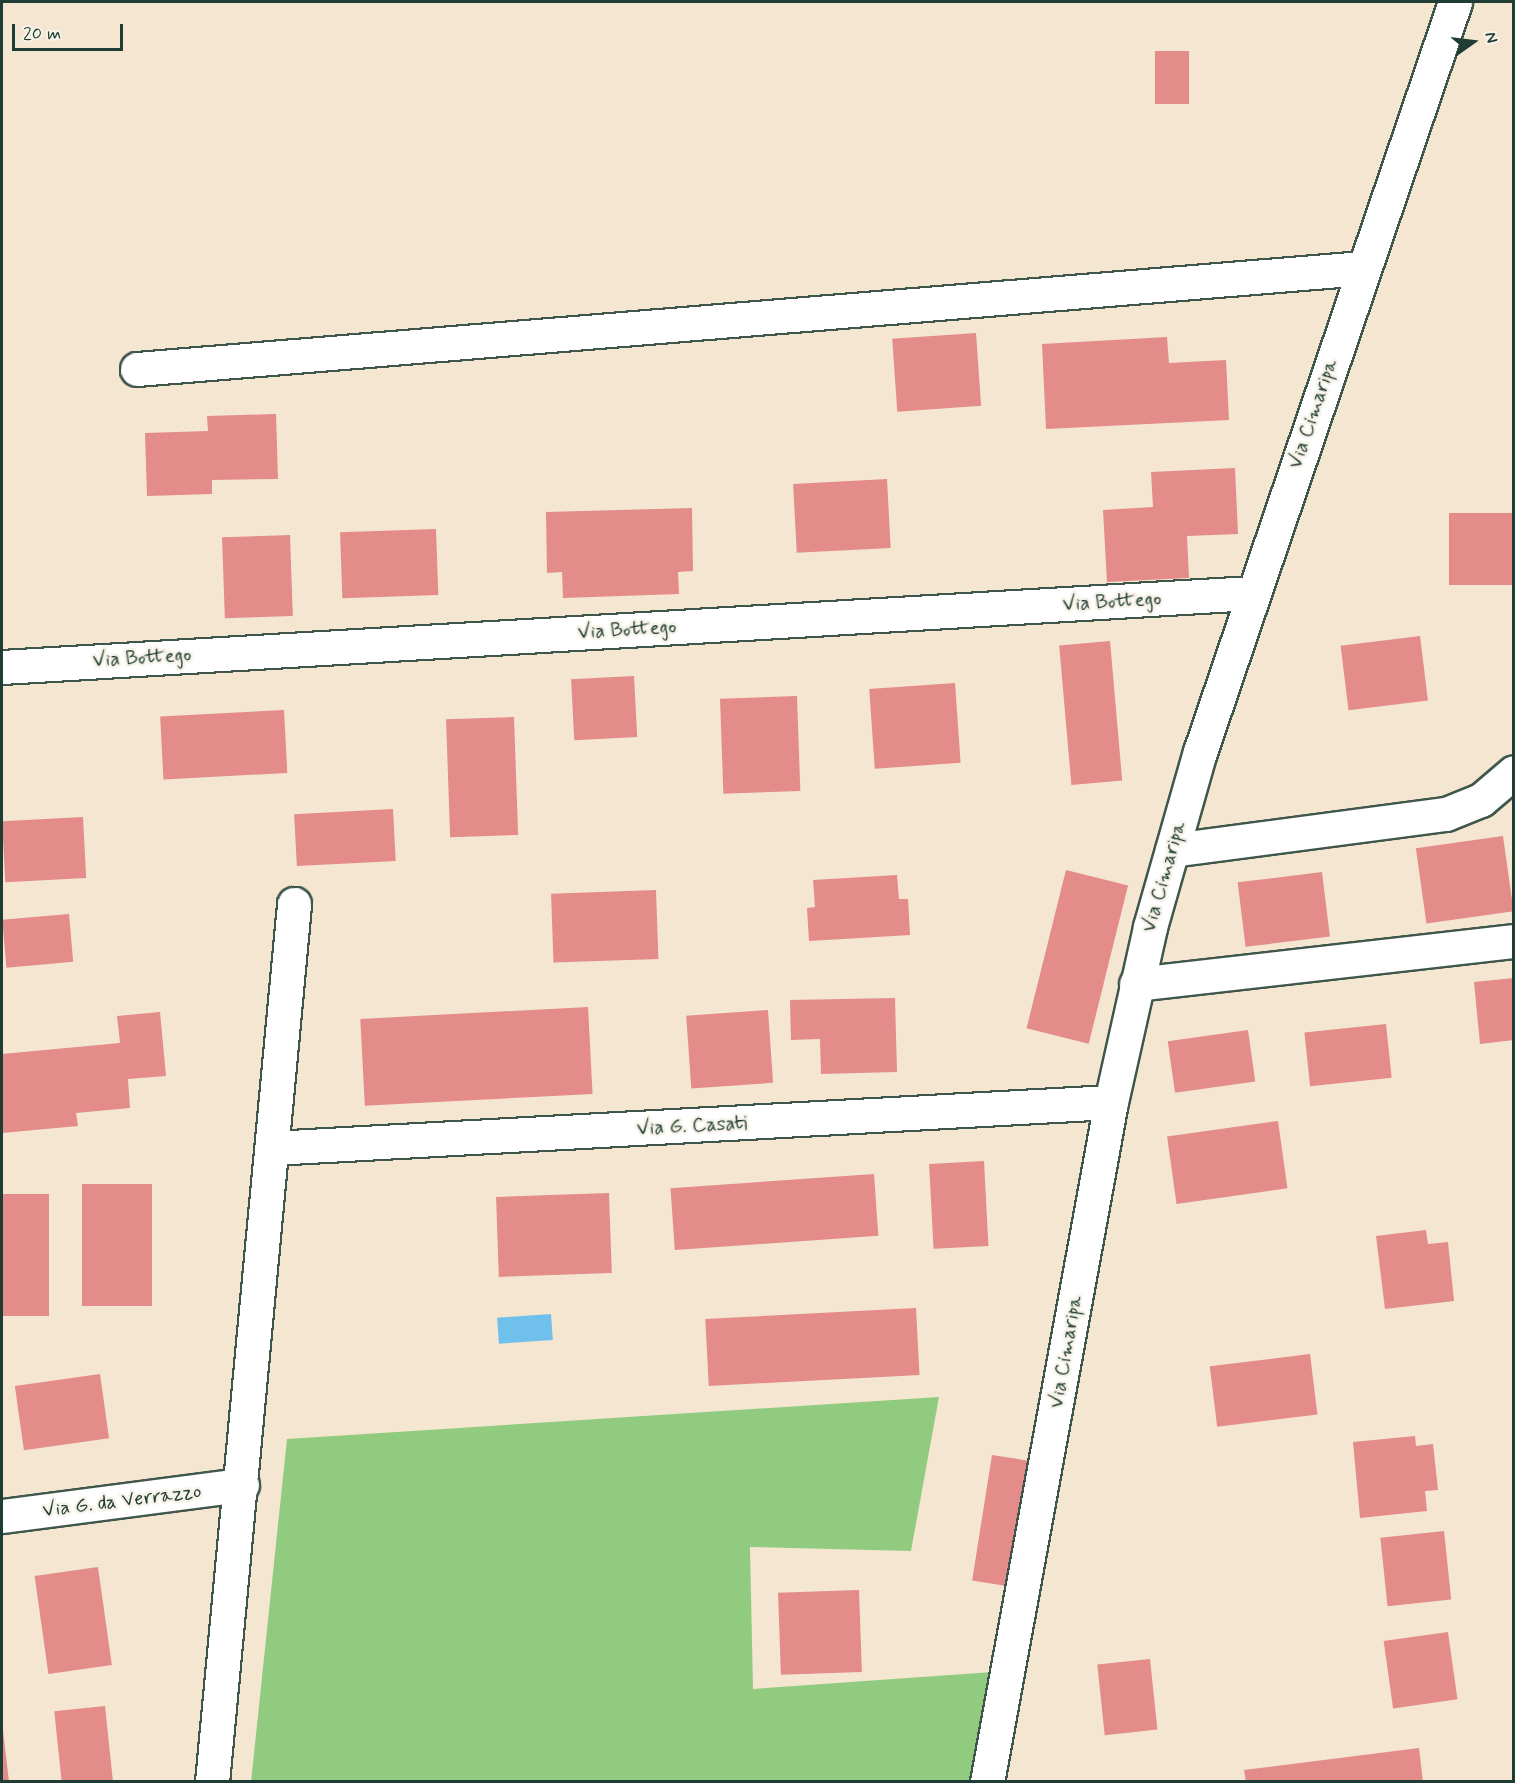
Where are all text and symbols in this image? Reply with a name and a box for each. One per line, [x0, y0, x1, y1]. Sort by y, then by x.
scale bar [15, 12, 126, 50]
north arrow [1443, 12, 1503, 72]
text: 20 m [23, 22, 61, 46]
text: N [1479, 30, 1502, 45]
street label: Via Cimaripa [1283, 357, 1343, 471]
street label: Via Bottego [1062, 587, 1162, 617]
street label: Via Bottego [577, 615, 677, 645]
street label: Via Bottego [92, 643, 192, 673]
street label: Via Cimaripa [1137, 820, 1191, 934]
street label: Via G. Casati [636, 1111, 748, 1141]
street label: Via Cimaripa [1044, 1295, 1088, 1409]
street label: Via G. da Verrazzo [43, 1480, 201, 1522]

